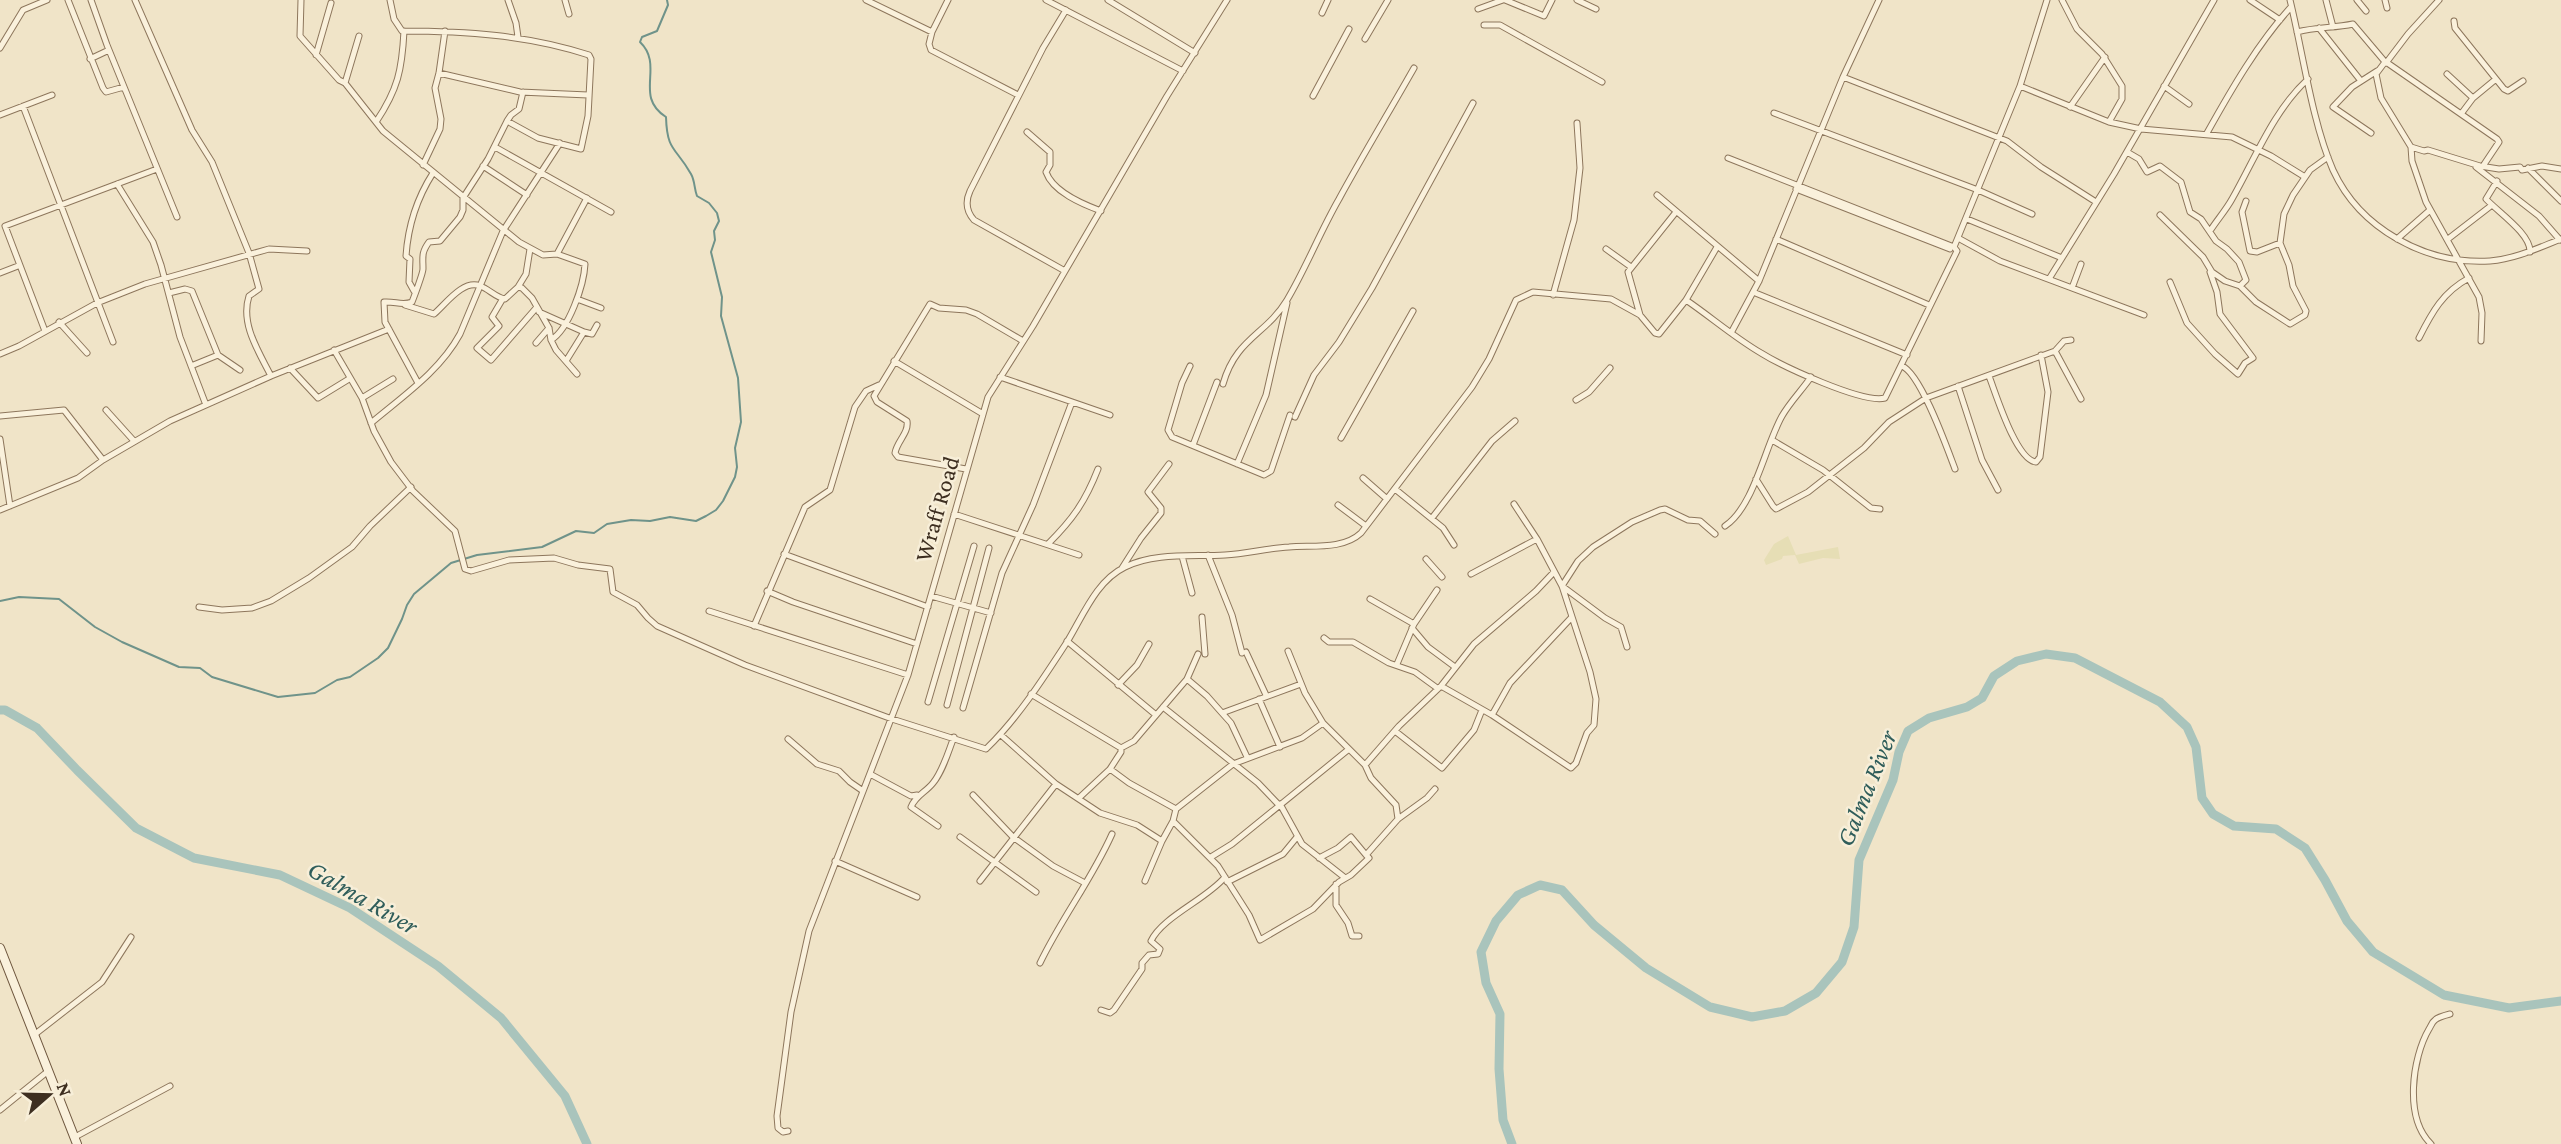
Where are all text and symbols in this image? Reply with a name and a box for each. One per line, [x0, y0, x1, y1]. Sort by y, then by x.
street label: Wraff Road [909, 453, 965, 565]
water label: Galma River [1830, 725, 1903, 850]
water label: Galma River [303, 854, 424, 941]
north arrow [14, 1060, 84, 1130]
text: N [52, 1080, 77, 1099]

